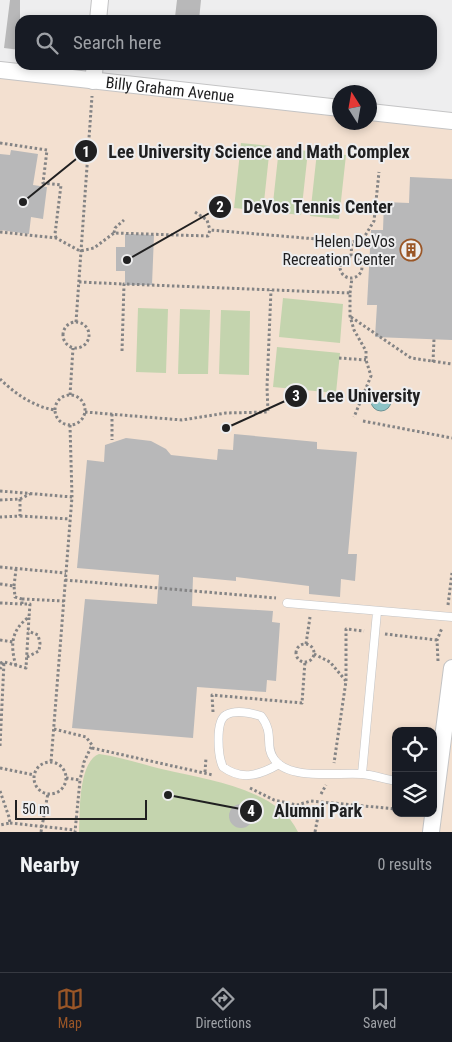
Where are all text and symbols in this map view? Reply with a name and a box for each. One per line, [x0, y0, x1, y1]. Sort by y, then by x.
search box [15, 15, 437, 70]
icon: search [33, 29, 61, 57]
text: Search here [73, 31, 161, 54]
street label: Billy Graham Avenue [105, 73, 235, 106]
north arrow [332, 85, 377, 130]
callout: Lee University Science and Math Complex [73, 135, 420, 168]
text: Lee University Science and Math Complex [108, 141, 410, 162]
text: 1 [82, 143, 90, 161]
callout: DeVos Tennis Center [208, 191, 403, 224]
text: DeVos Tennis Center [243, 196, 393, 217]
text: 2 [216, 198, 224, 216]
place label: Helen DeVos Recreation Center [282, 232, 395, 269]
building icon: Helen DeVos Recreation Center [399, 238, 423, 262]
callout: Lee University [283, 379, 431, 412]
text: Lee University [318, 385, 420, 406]
text: 3 [292, 387, 300, 405]
map controls [392, 727, 437, 817]
button: locate [392, 727, 437, 772]
button: layers [392, 772, 437, 817]
callout: Alumni Park [239, 795, 372, 828]
scale bar [15, 797, 148, 820]
text: Alumni Park [274, 800, 362, 821]
text: 50 m [22, 801, 50, 817]
text: 4 [247, 802, 255, 820]
text: Nearby [20, 853, 79, 877]
text: 0 results [377, 855, 432, 874]
tab: Map [56, 985, 84, 1031]
tab: Directions [195, 985, 251, 1031]
tab: Saved [363, 985, 396, 1031]

